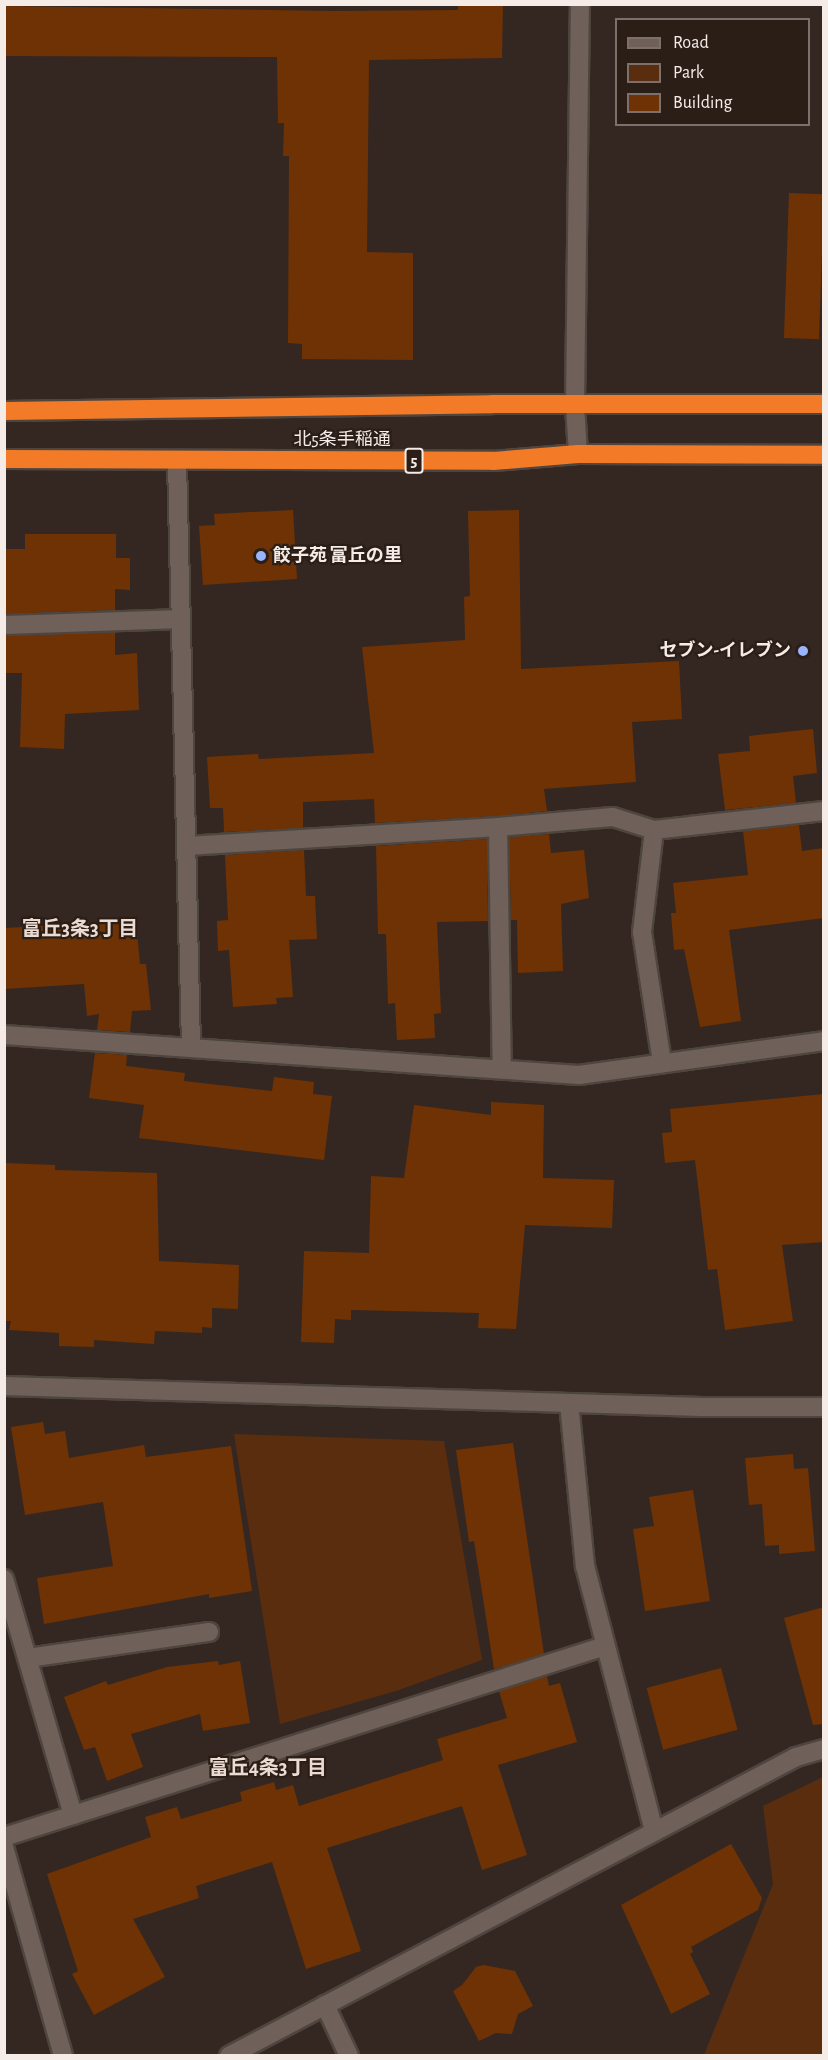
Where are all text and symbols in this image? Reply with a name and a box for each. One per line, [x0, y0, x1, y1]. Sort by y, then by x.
legend [615, 18, 810, 126]
text: Road [673, 34, 709, 52]
text: Park [673, 64, 704, 82]
text: Building [673, 94, 732, 112]
street label: 北5条手稲通 [293, 429, 391, 451]
road number: 5 [404, 448, 424, 474]
place label: 餃子苑 富丘の里 [273, 545, 402, 567]
marker: 餃子苑 富丘の里 [254, 549, 268, 563]
place label: セブン-イレブン [660, 640, 791, 662]
marker: セブン-イレブン [796, 644, 810, 658]
district label: 富丘3条3丁目 [21, 917, 139, 941]
district label: 富丘4条3丁目 [209, 1756, 327, 1780]

